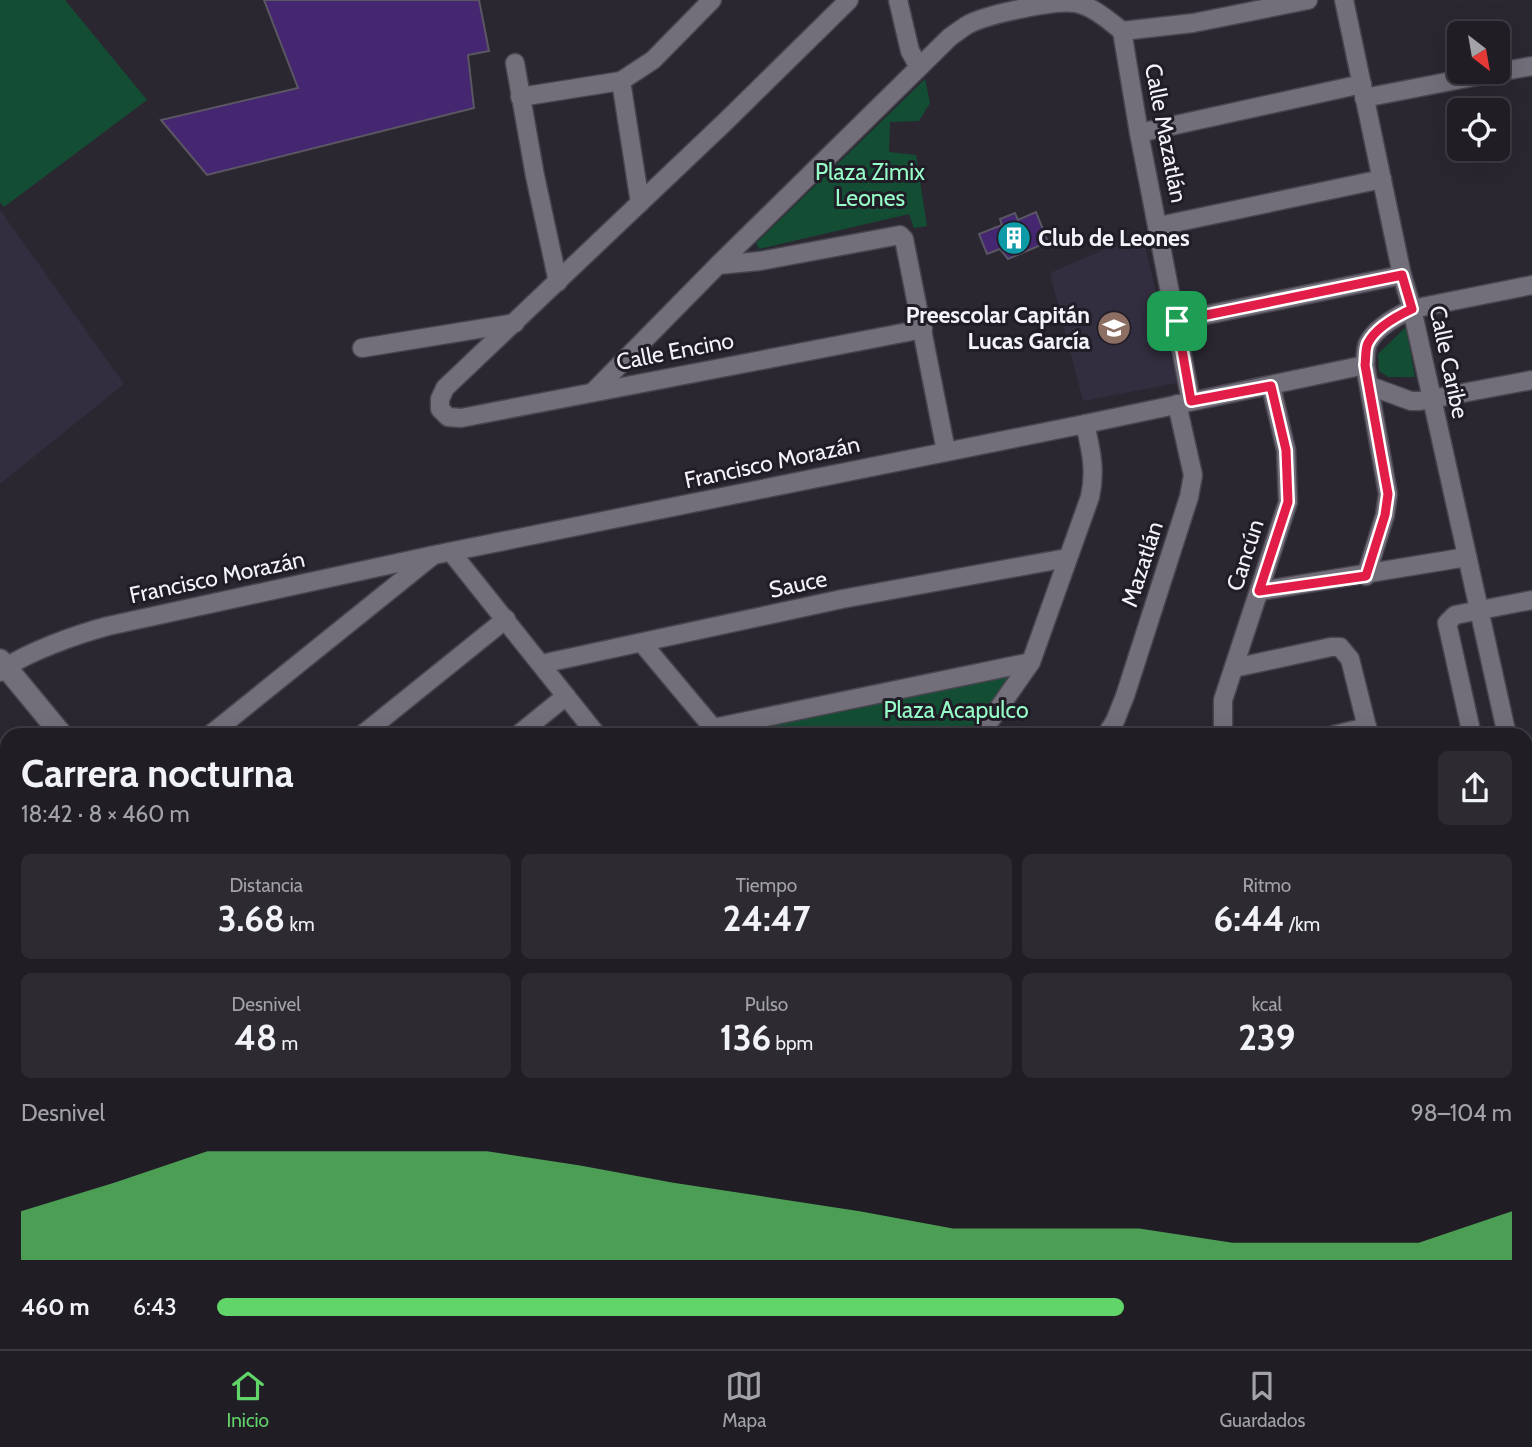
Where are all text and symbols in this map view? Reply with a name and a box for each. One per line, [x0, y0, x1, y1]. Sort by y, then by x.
north arrow [1447, 21, 1510, 84]
map controls [1447, 21, 1510, 161]
street label: Calle Mazatlán [1139, 61, 1193, 205]
button: locate [1447, 98, 1510, 161]
park label: Plaza Zimix Leones [815, 158, 925, 212]
building icon: Club de Leones [995, 219, 1033, 257]
place label: Club de Leones [1038, 224, 1190, 252]
pin [1147, 291, 1207, 351]
place label: Preescolar Capitán Lucas García [906, 301, 1091, 355]
icon: arrive [1158, 302, 1196, 340]
street label: Calle Caribe [1423, 303, 1475, 421]
school or university icon: Preescolar Capitán Lucas García [1095, 309, 1133, 347]
street label: Calle Encino [614, 326, 736, 376]
street label: Francisco Morazán [682, 430, 862, 494]
street label: Cancún [1220, 516, 1270, 594]
street label: Mazatlán [1115, 518, 1169, 610]
street label: Francisco Morazán [127, 545, 307, 609]
street label: Sauce [766, 564, 830, 604]
park label: Plaza Acapulco [883, 696, 1029, 724]
text: Carrera nocturna [21, 750, 294, 797]
button: share [1438, 751, 1512, 825]
text: 18:42 · 8 × 460 m [21, 800, 190, 828]
text: Distancia [229, 874, 303, 897]
text: Tiempo [736, 874, 797, 897]
text: Ritmo [1242, 874, 1291, 897]
text: 3.68 [218, 897, 285, 940]
text: 24:47 [723, 897, 810, 940]
text: 6:44 [1214, 897, 1284, 940]
text: km [285, 913, 315, 936]
text: /km [1284, 913, 1320, 936]
text: Desnivel [231, 993, 301, 1016]
text: Pulso [745, 993, 788, 1016]
text: kcal [1252, 993, 1282, 1016]
text: 48 [234, 1016, 277, 1059]
text: 136 [720, 1016, 771, 1059]
text: 239 [1238, 1016, 1295, 1059]
text: m [277, 1032, 298, 1055]
text: bpm [771, 1032, 813, 1055]
text: Desnivel [21, 1099, 105, 1127]
text: 98–104 m [1411, 1099, 1512, 1127]
text: 460 m [21, 1293, 90, 1321]
text: 6:43 [133, 1293, 177, 1321]
tab: Inicio [227, 1367, 269, 1432]
tab: Mapa [722, 1367, 766, 1432]
tab: Guardados [1219, 1367, 1305, 1432]

